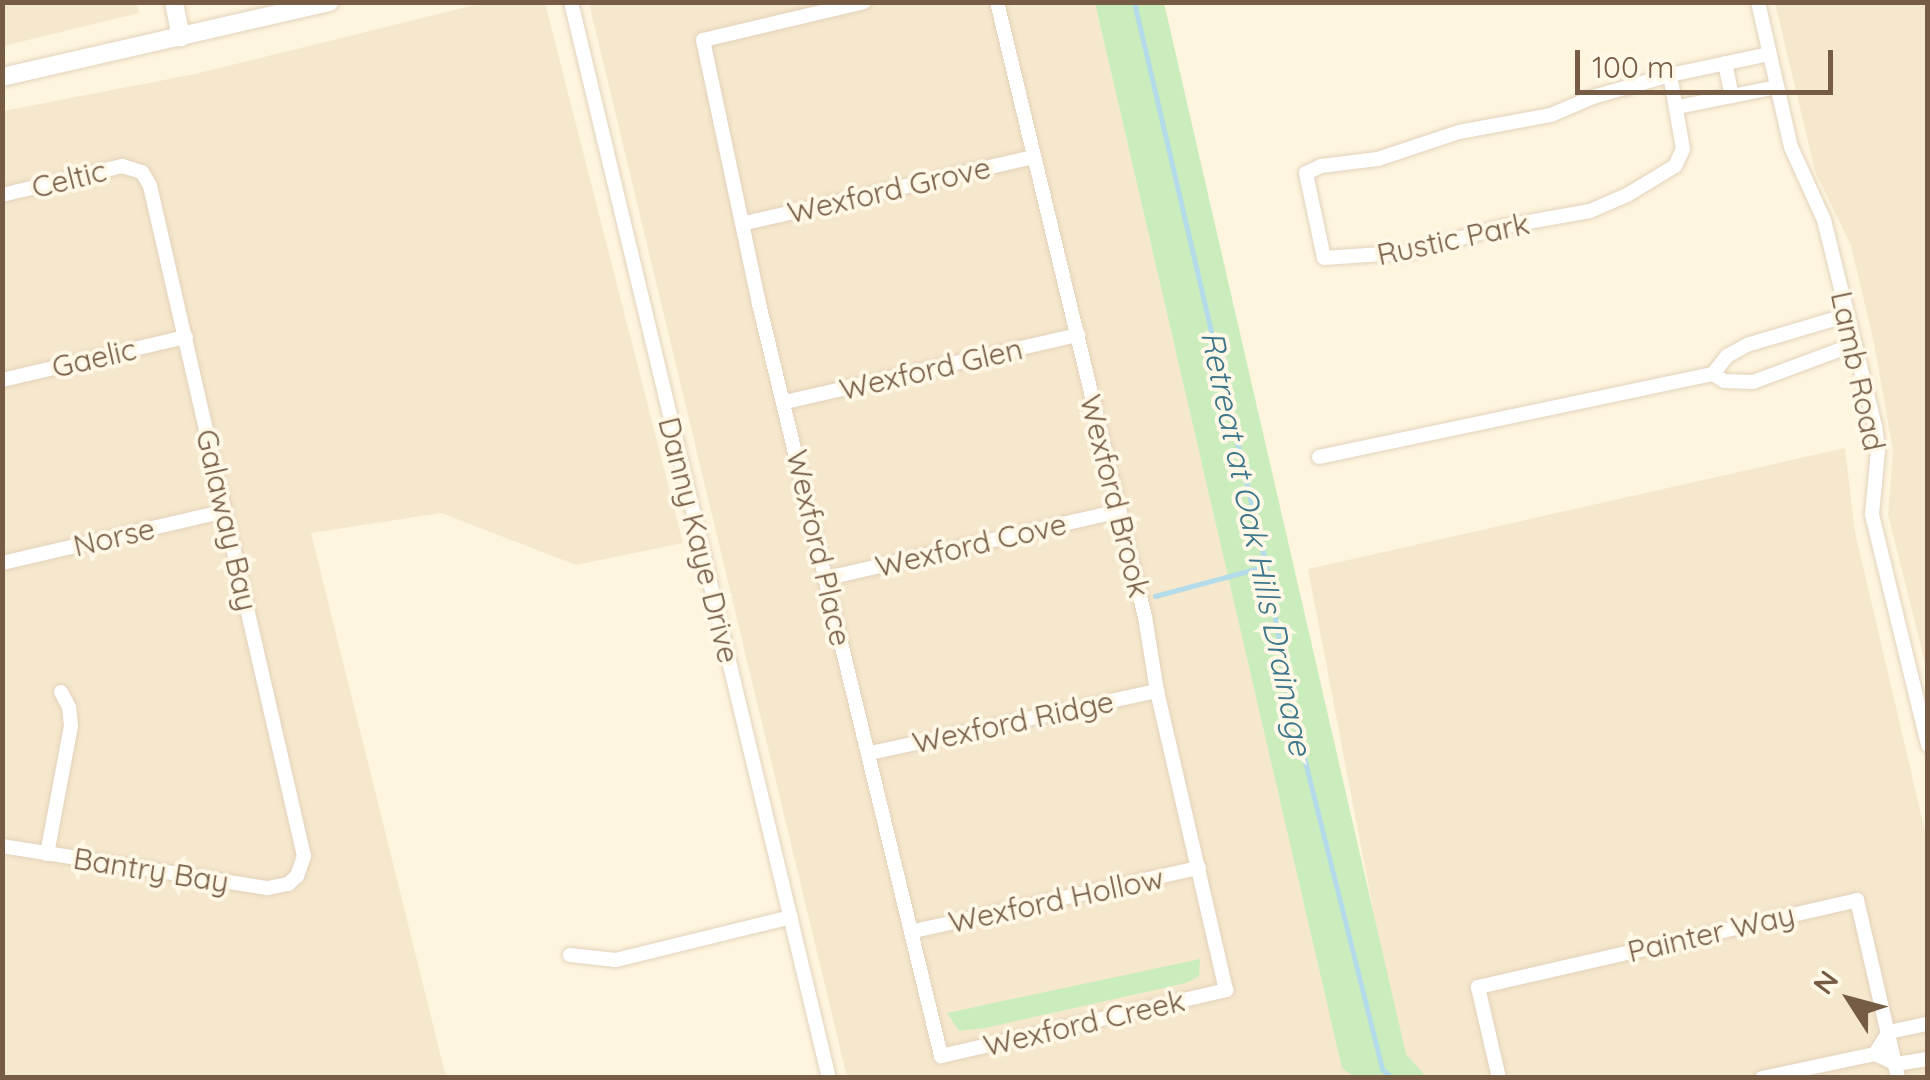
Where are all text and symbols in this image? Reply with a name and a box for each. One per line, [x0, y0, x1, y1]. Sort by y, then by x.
scale bar [1580, 30, 1838, 92]
text: 100 m [1592, 48, 1674, 86]
street label: Wexford Grove [784, 149, 994, 231]
street label: Celtic [28, 152, 110, 206]
street label: Rustic Park [1374, 205, 1532, 273]
street label: Lamb Road [1824, 288, 1892, 454]
water label: Retreat at Oak Hills Drainage [1193, 327, 1321, 759]
street label: Wexford Glen [836, 330, 1026, 408]
street label: Gaelic [48, 331, 140, 385]
street label: Wexford Brook [1072, 391, 1158, 601]
street label: Danny Kaye Drive [651, 413, 747, 667]
street label: Galaway Bay [189, 426, 265, 614]
street label: Wexford Place [779, 446, 859, 650]
street label: Wexford Cove [872, 506, 1070, 584]
street label: Norse [70, 510, 158, 564]
street label: Wexford Ridge [909, 683, 1117, 761]
street label: Bantry Bay [71, 840, 231, 900]
street label: Wexford Hollow [945, 860, 1167, 940]
street label: Painter Way [1624, 896, 1798, 970]
north arrow [1800, 950, 1900, 1050]
text: N [1805, 963, 1846, 1001]
street label: Wexford Creek [980, 982, 1188, 1064]

